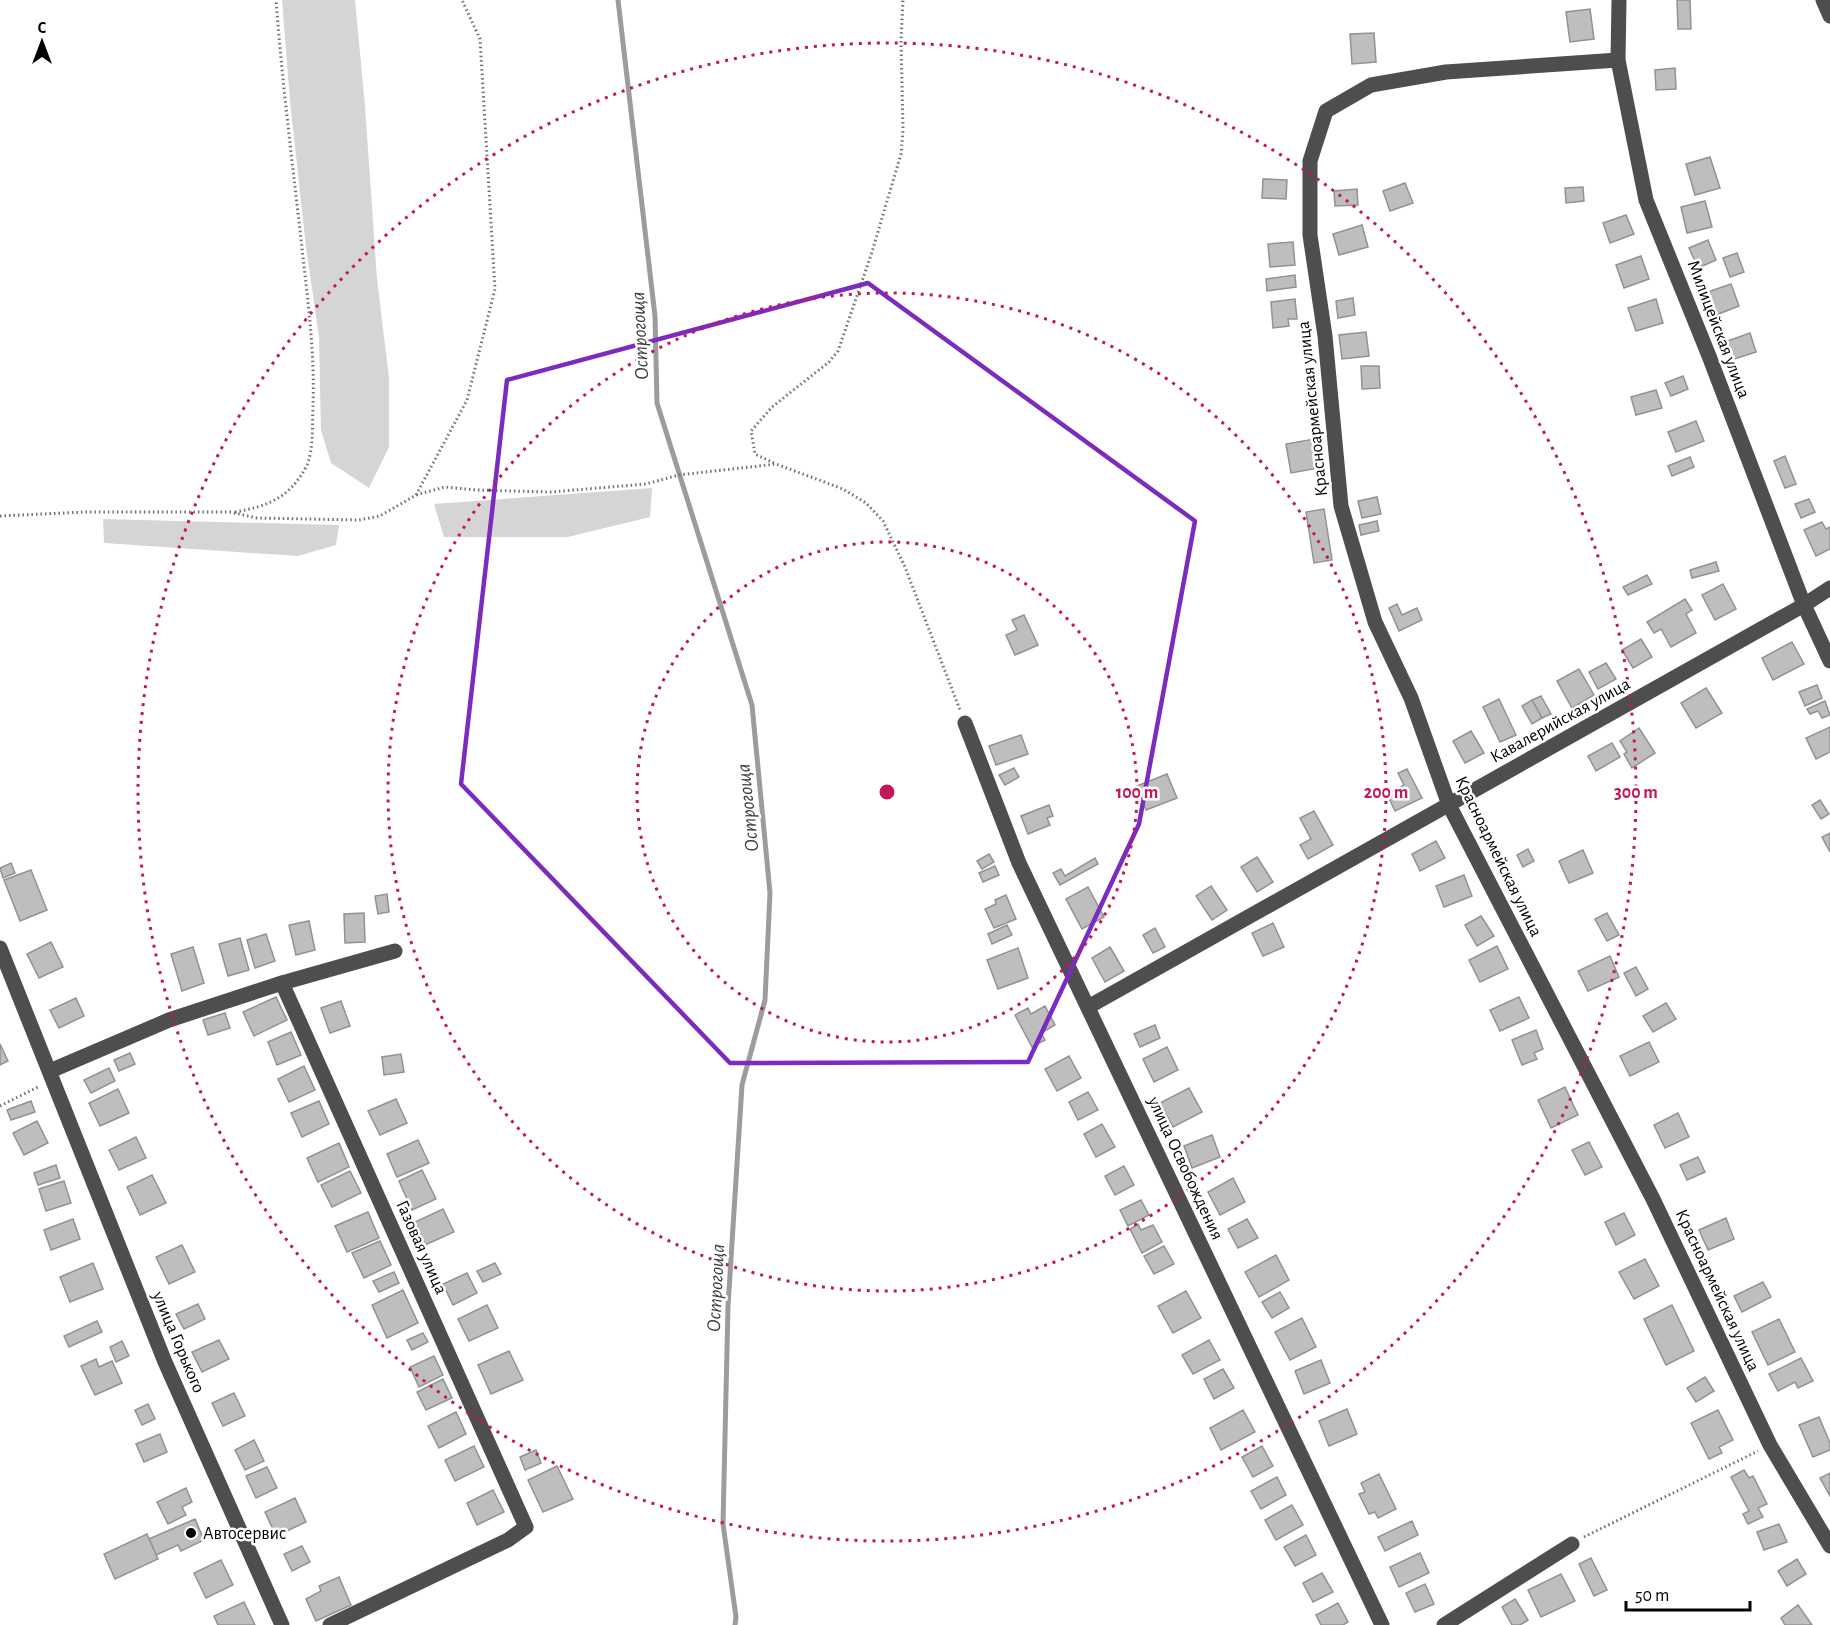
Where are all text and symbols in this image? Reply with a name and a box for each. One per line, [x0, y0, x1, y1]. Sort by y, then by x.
north arrow [12, 12, 72, 72]
text: С [38, 20, 47, 36]
street label: Милицейская улица [1683, 258, 1753, 401]
water label: Острогоща [628, 291, 652, 381]
street label: Красноармейская улица [1295, 320, 1331, 498]
street label: Кавалерийская улица [1488, 675, 1633, 767]
water label: Острогоща [733, 763, 763, 853]
street label: Красноармейская улица [1451, 773, 1545, 940]
centre of rings [877, 782, 897, 802]
text: 100 m [1116, 784, 1158, 802]
text: 200 m [1364, 784, 1408, 802]
text: 300 m [1614, 784, 1658, 802]
street label: улица Освобождения [1144, 1093, 1227, 1243]
street label: Газовая улица [392, 1198, 450, 1297]
street label: Красноармейская улица [1672, 1207, 1763, 1374]
water label: Острогоща [704, 1243, 728, 1333]
street label: улица Горького [148, 1288, 207, 1396]
place label: Автосервис [203, 1525, 286, 1543]
marker: Автосервис [184, 1526, 198, 1540]
scale bar [1626, 1574, 1750, 1612]
text: 50 m [1635, 1587, 1669, 1605]

